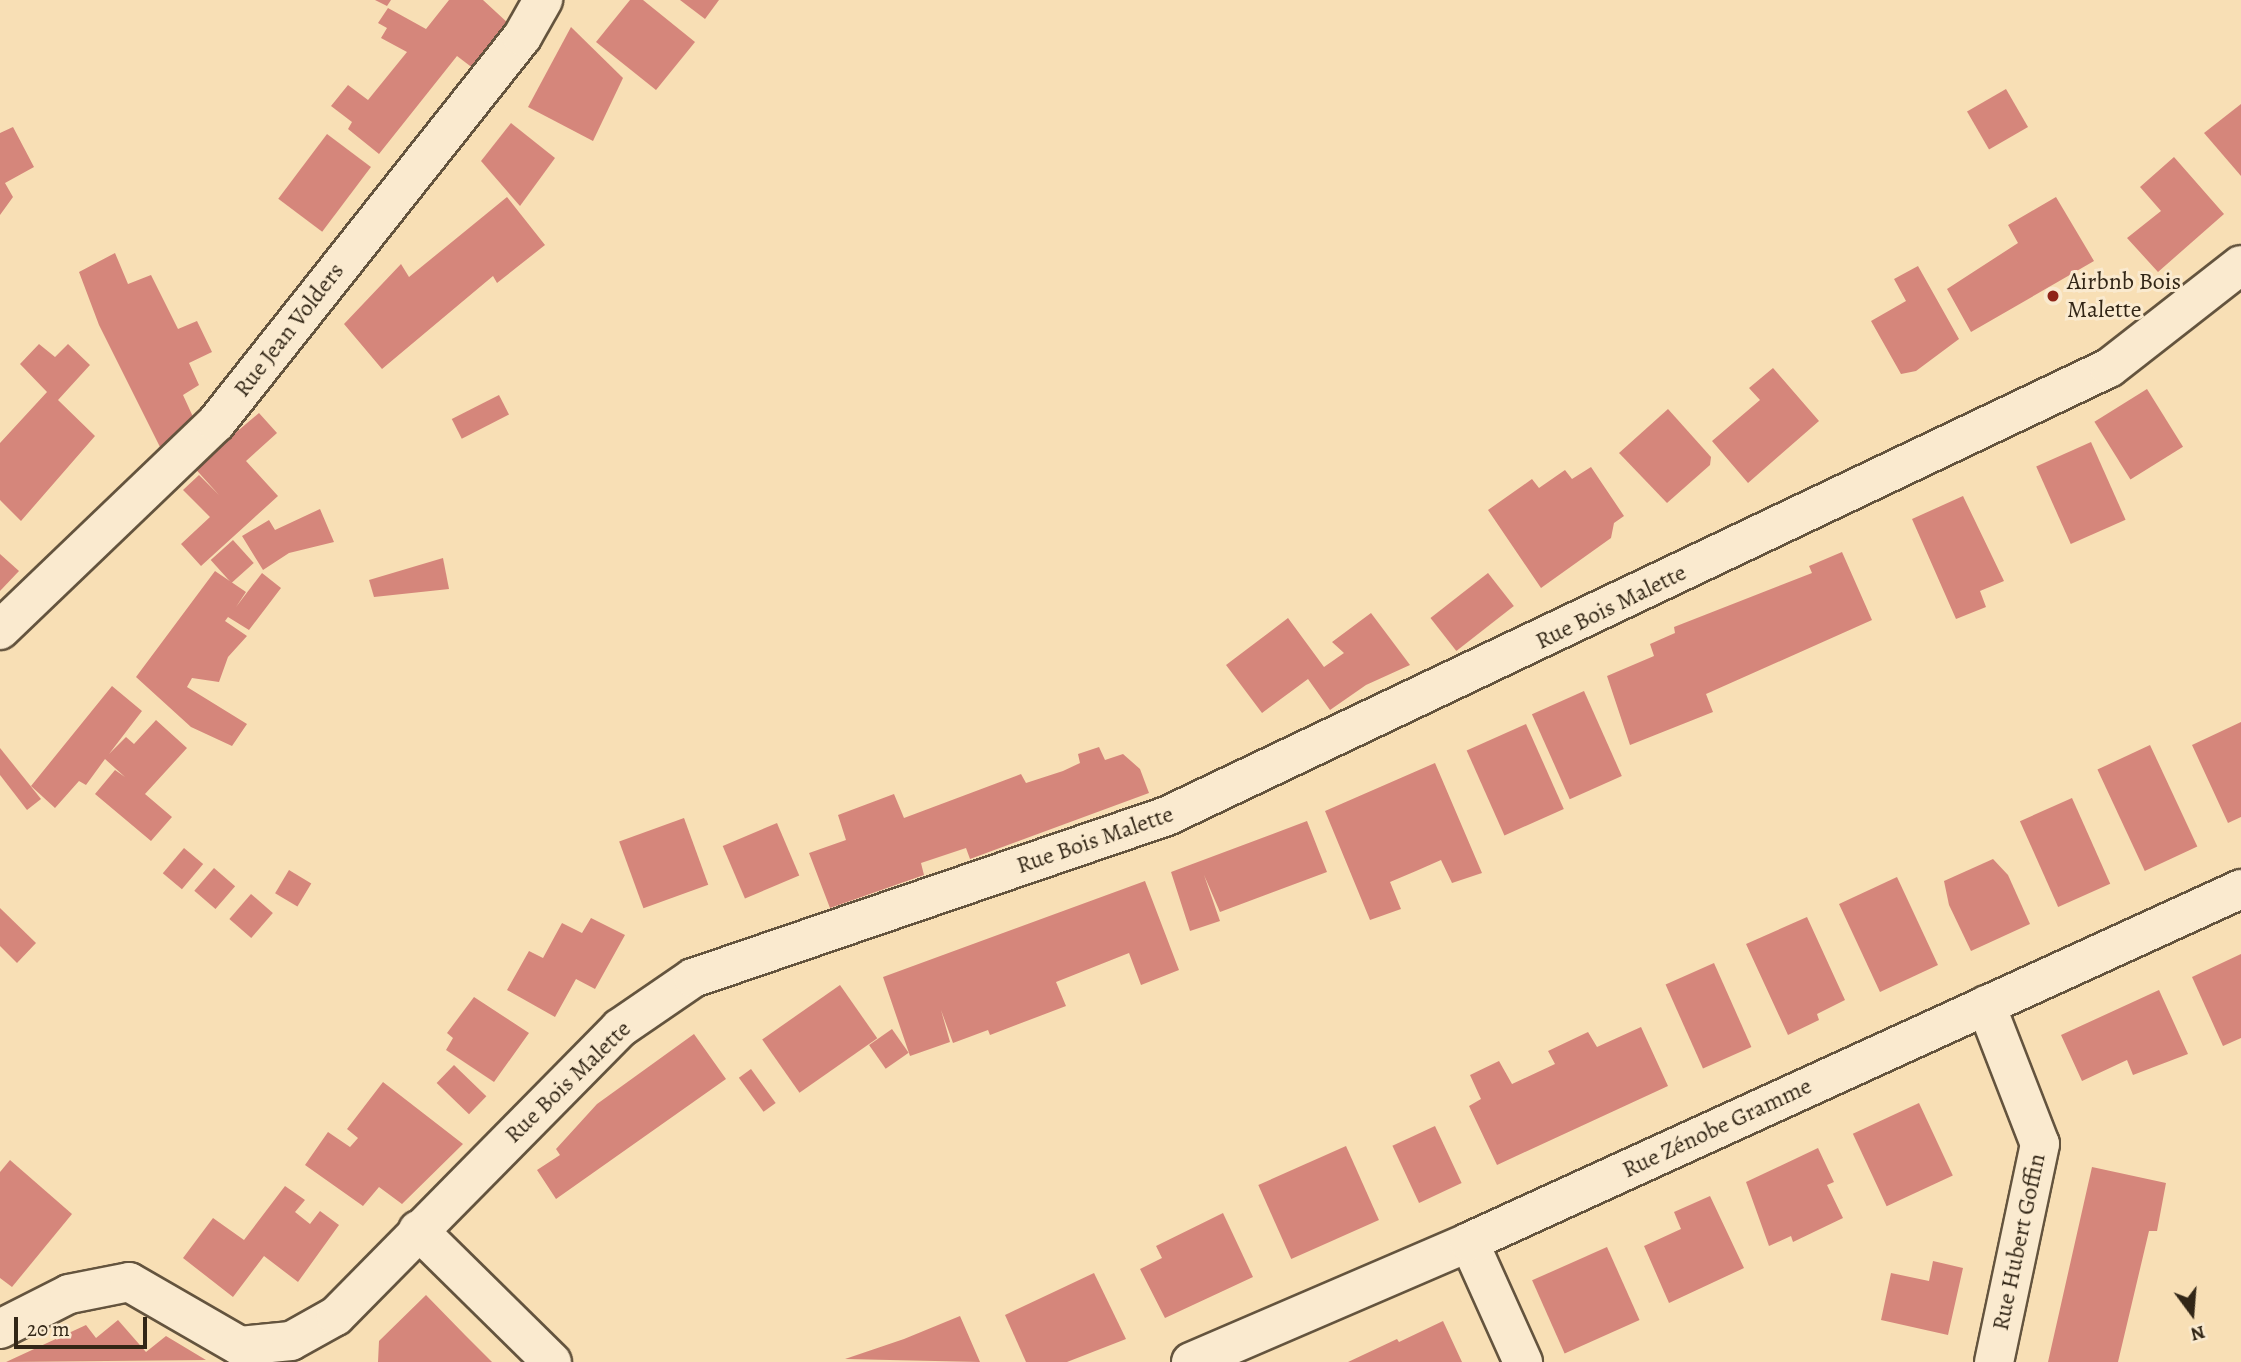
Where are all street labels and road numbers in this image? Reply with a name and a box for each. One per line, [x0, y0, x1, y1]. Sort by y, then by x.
street label: Rue Jean Volders [228, 257, 350, 403]
street label: Rue Bois Malette [1531, 558, 1691, 656]
street label: Rue Bois Malette [1013, 800, 1177, 880]
street label: Rue Bois Malette [499, 1015, 637, 1149]
street label: Rue Zénobe Gramme [1618, 1072, 1816, 1184]
street label: Rue Hubert Goffin [1986, 1151, 2052, 1333]

